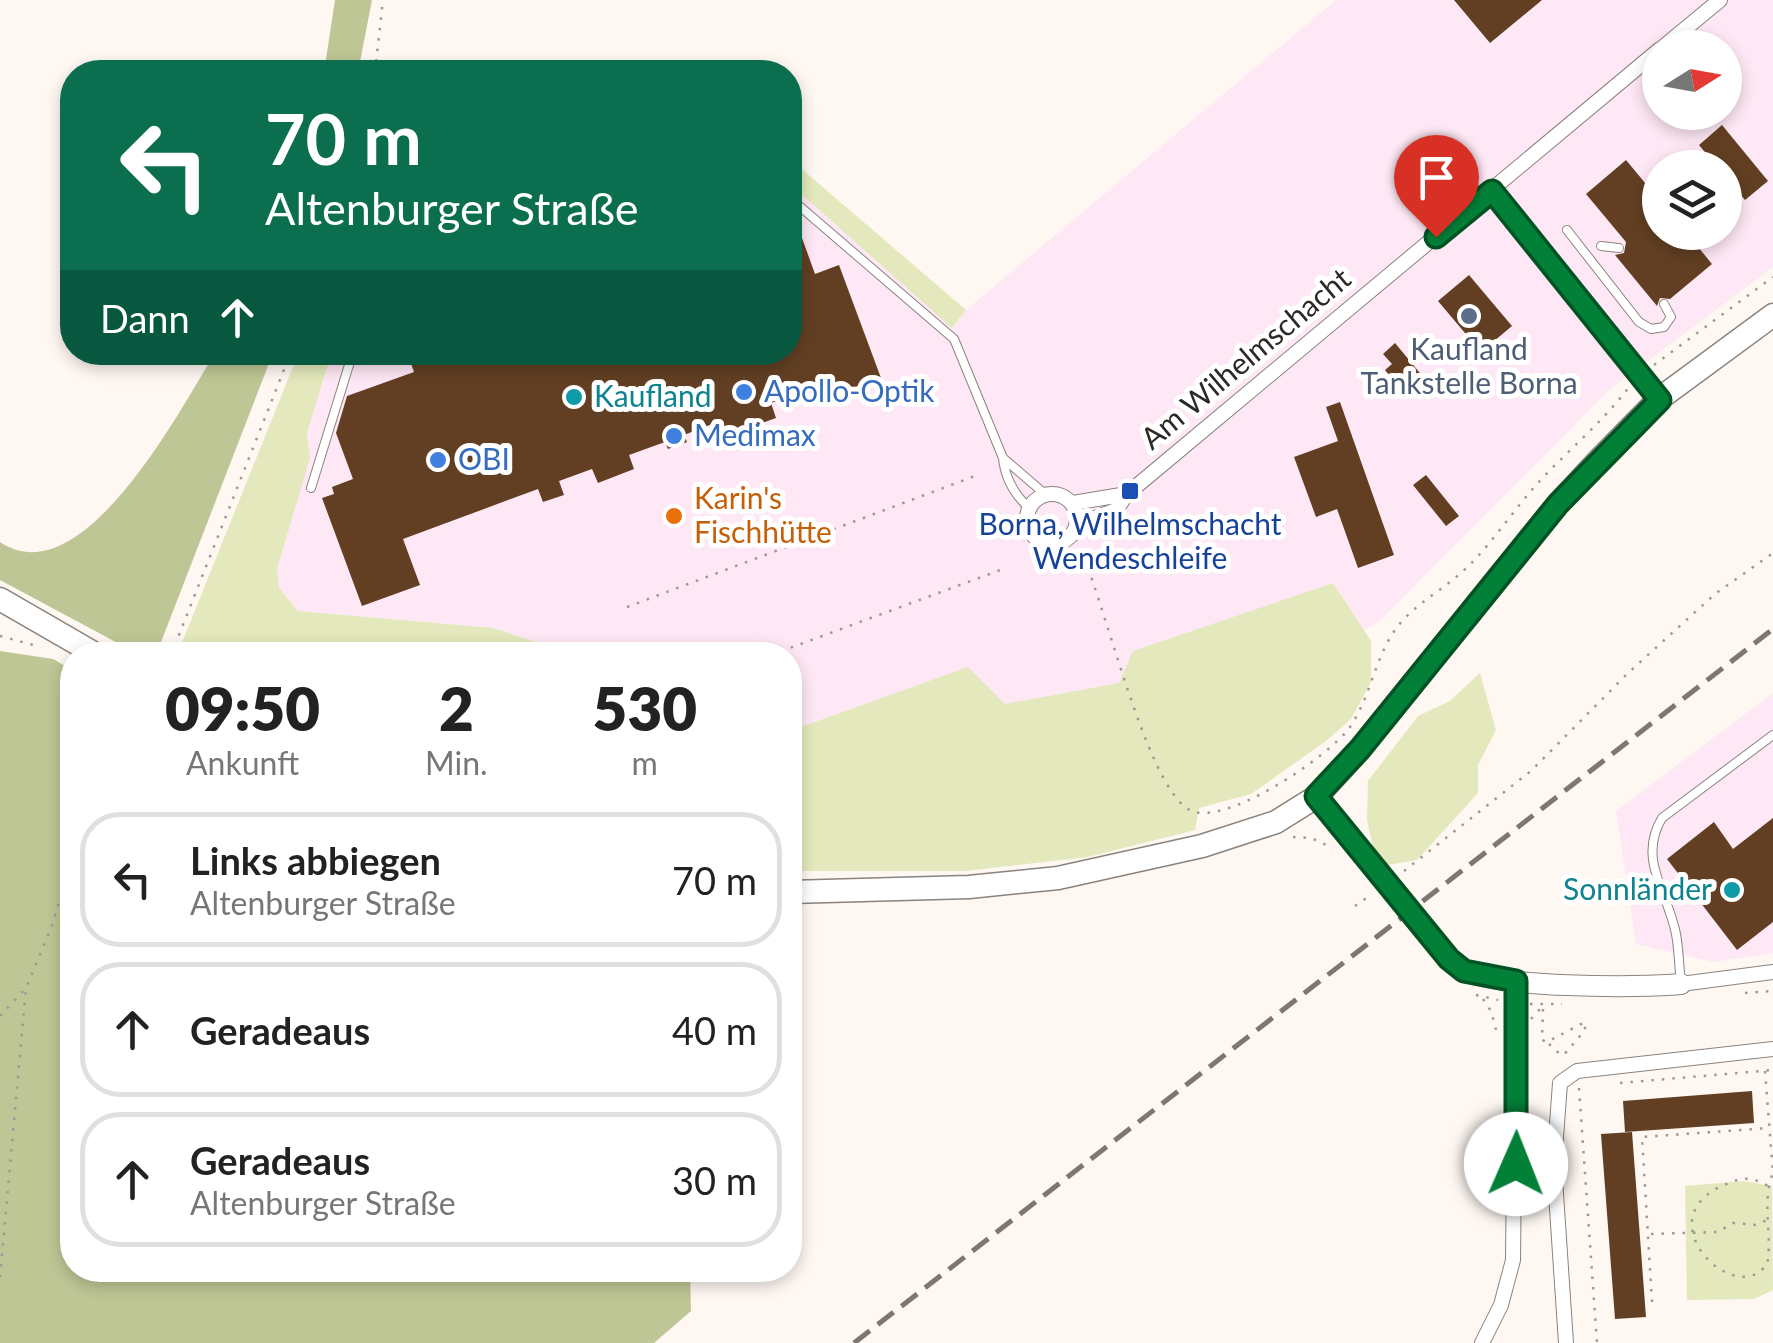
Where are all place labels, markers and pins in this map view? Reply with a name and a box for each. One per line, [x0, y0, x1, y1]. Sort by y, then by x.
pin [1394, 135, 1479, 238]
marker: Kaufland Tankstelle Borna [1458, 305, 1480, 327]
place label: Kaufland Tankstelle Borna [1360, 330, 1578, 400]
place label: Apollo-Optik [764, 372, 935, 408]
place label: Kaufland [594, 377, 712, 413]
marker: Apollo-Optik [733, 381, 755, 403]
marker: Kaufland [563, 386, 585, 408]
place label: Medimax [694, 416, 816, 452]
marker: Medimax [663, 425, 685, 447]
place label: OBI [458, 440, 510, 476]
marker: OBI [427, 449, 449, 471]
place label: Karin's Fischhütte [694, 479, 832, 549]
marker: Borna, Wilhelmschacht Wendeschleife [1119, 480, 1141, 502]
marker: Karin's Fischhütte [663, 505, 685, 527]
place label: Borna, Wilhelmschacht Wendeschleife [979, 505, 1282, 575]
place label: Sonnländer [1563, 870, 1712, 906]
marker: Sonnländer [1721, 879, 1743, 901]

